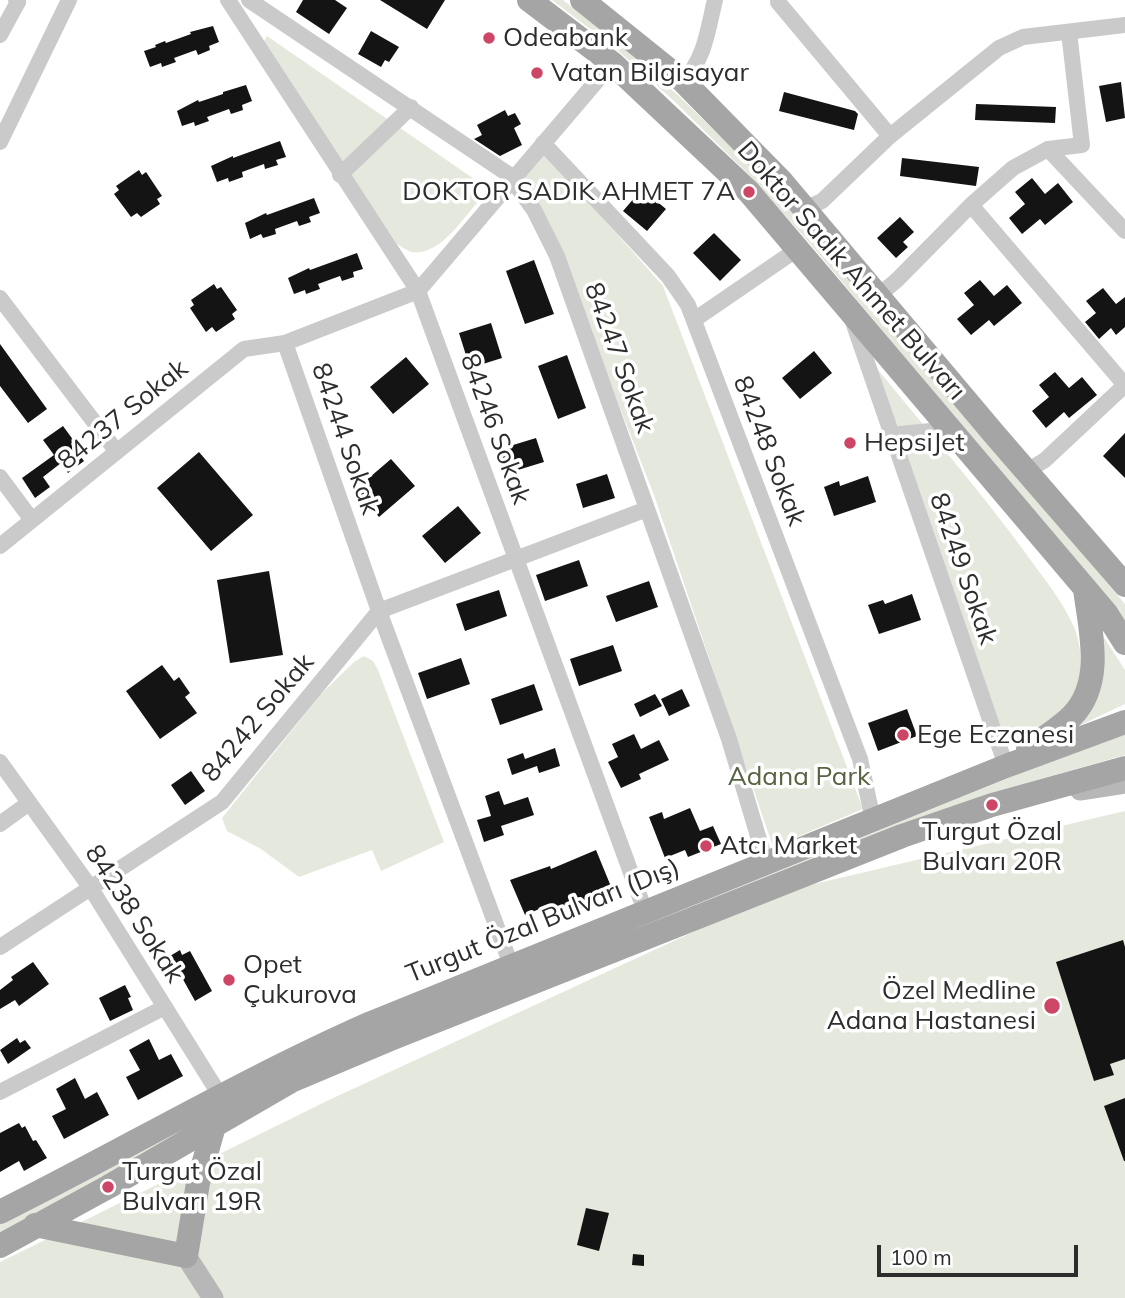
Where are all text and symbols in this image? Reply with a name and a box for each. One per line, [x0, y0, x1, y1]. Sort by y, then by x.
place label: Odeabank [503, 22, 628, 54]
marker: Odeabank [481, 30, 497, 46]
place label: Vatan Bilgisayar [551, 57, 749, 89]
marker: Vatan Bilgisayar [529, 65, 545, 81]
street label: Doktor Sadık Ahmet Bulvarı [730, 135, 972, 407]
place label: DOKTOR SADIK AHMET 7A [402, 176, 735, 208]
marker: DOKTOR SADIK AHMET 7A [741, 184, 757, 200]
street label: 84247 Sokak [577, 278, 661, 438]
street label: 84246 Sokak [453, 349, 537, 509]
street label: 84237 Sokak [52, 353, 194, 477]
street label: 84244 Sokak [305, 359, 385, 519]
street label: 84248 Sokak [726, 372, 812, 530]
place label: HepsiJet [864, 427, 965, 459]
marker: HepsiJet [842, 435, 858, 451]
street label: 84249 Sokak [923, 489, 1003, 649]
street label: 84242 Sokak [195, 647, 321, 789]
place label: Ege Eczanesi [917, 719, 1074, 751]
marker: Ege Eczanesi [895, 727, 911, 743]
park label: Adana Park [728, 761, 870, 793]
marker: Turgut Özal Bulvarı 20R [984, 797, 1000, 813]
place label: Turgut Özal Bulvarı 20R [922, 816, 1062, 878]
place label: Atcı Market [720, 830, 857, 862]
marker: Atcı Market [698, 838, 714, 854]
street label: 84238 Sokak [78, 839, 190, 989]
street label: Turgut Özal Bulvarı (Dış) [402, 852, 684, 990]
place label: Opet Çukurova [243, 949, 357, 1010]
marker: Opet Çukurova [221, 972, 237, 988]
place label: Özel Medline Adana Hastanesi [827, 975, 1036, 1036]
marker: Özel Medline Adana Hastanesi [1042, 996, 1062, 1016]
place label: Turgut Özal Bulvarı 19R [122, 1156, 262, 1218]
marker: Turgut Özal Bulvarı 19R [100, 1179, 116, 1195]
scale bar [880, 1232, 1081, 1276]
text: 100 m [890, 1244, 952, 1270]

